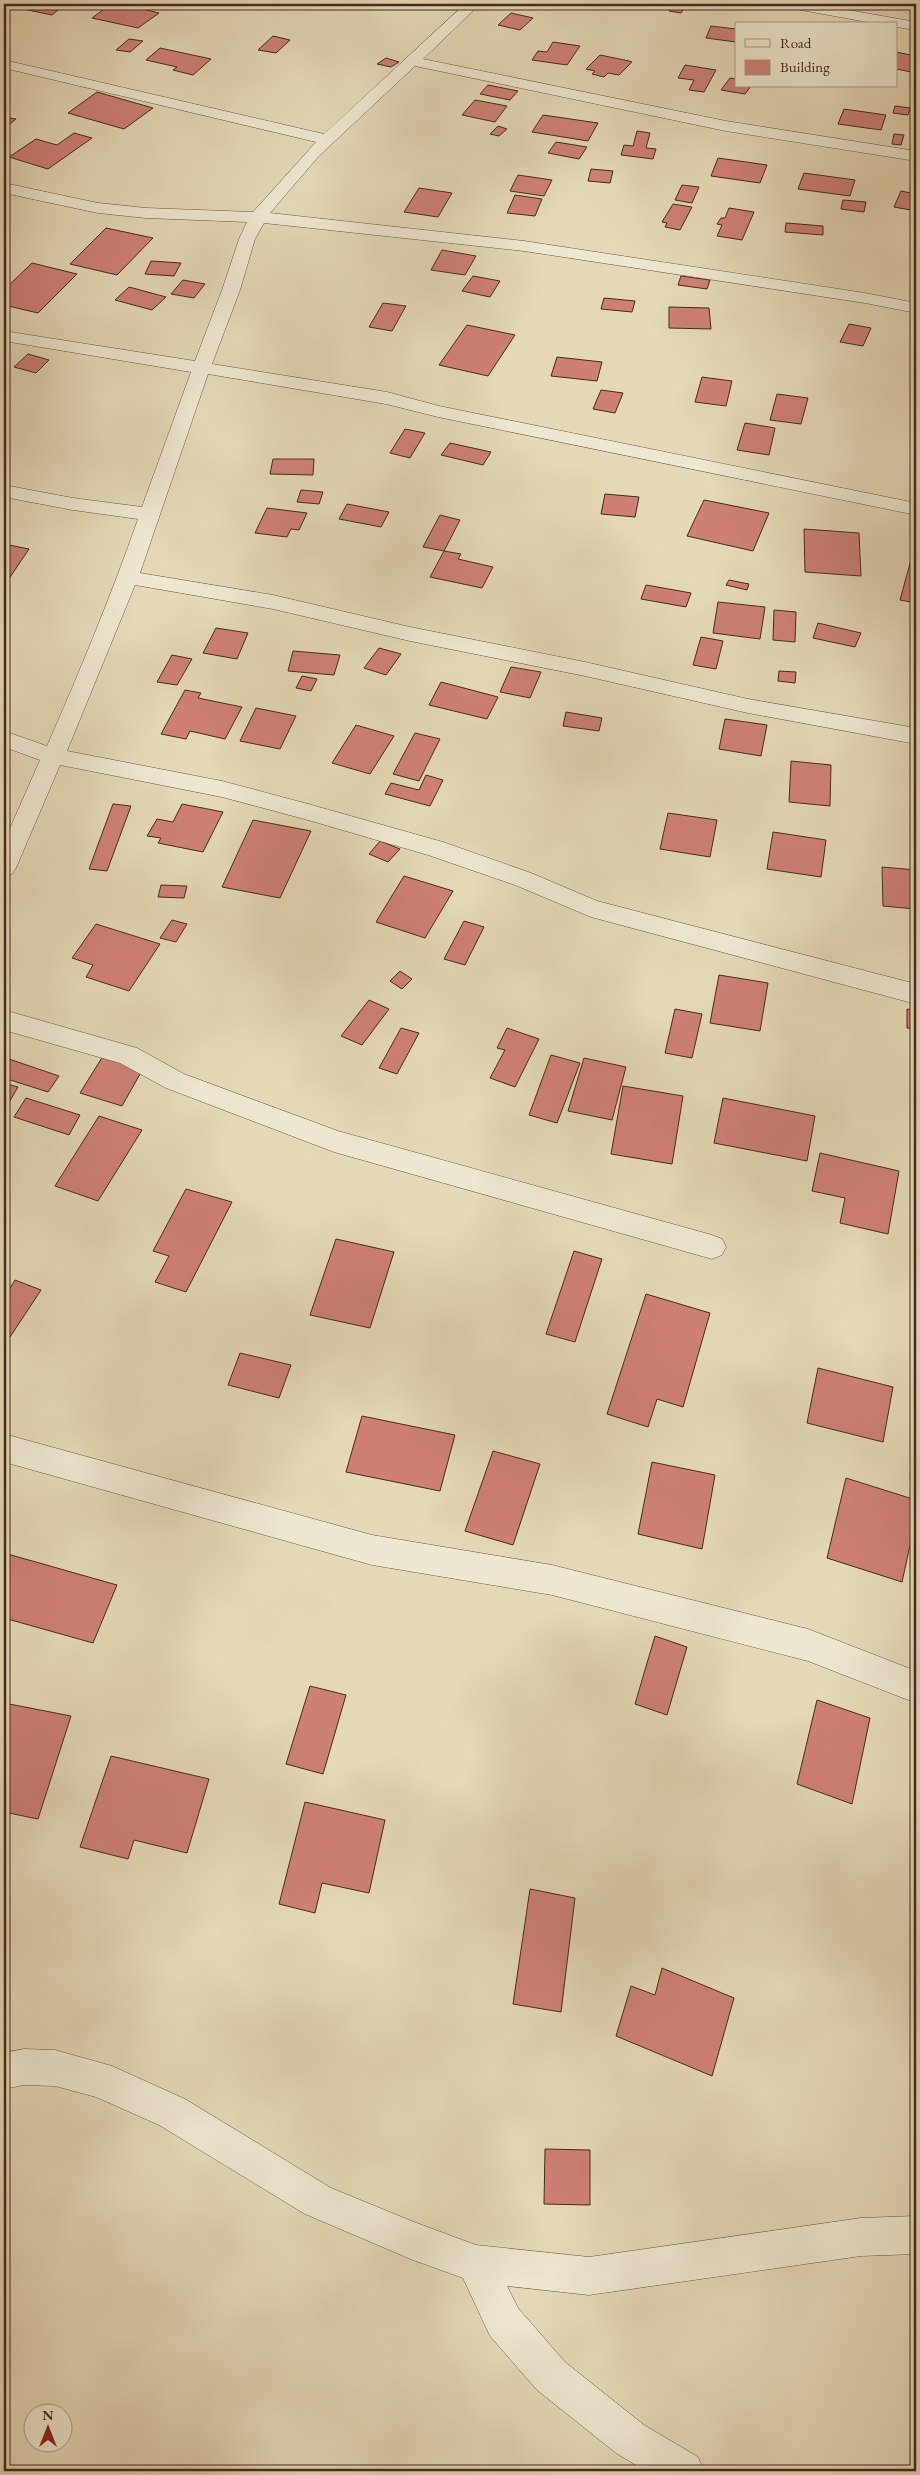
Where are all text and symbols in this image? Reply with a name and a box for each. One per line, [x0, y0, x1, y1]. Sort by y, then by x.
legend [735, 22, 898, 88]
text: Road [780, 33, 812, 52]
text: Building [780, 57, 830, 76]
north arrow [22, 2402, 72, 2452]
text: N [42, 2406, 54, 2424]

